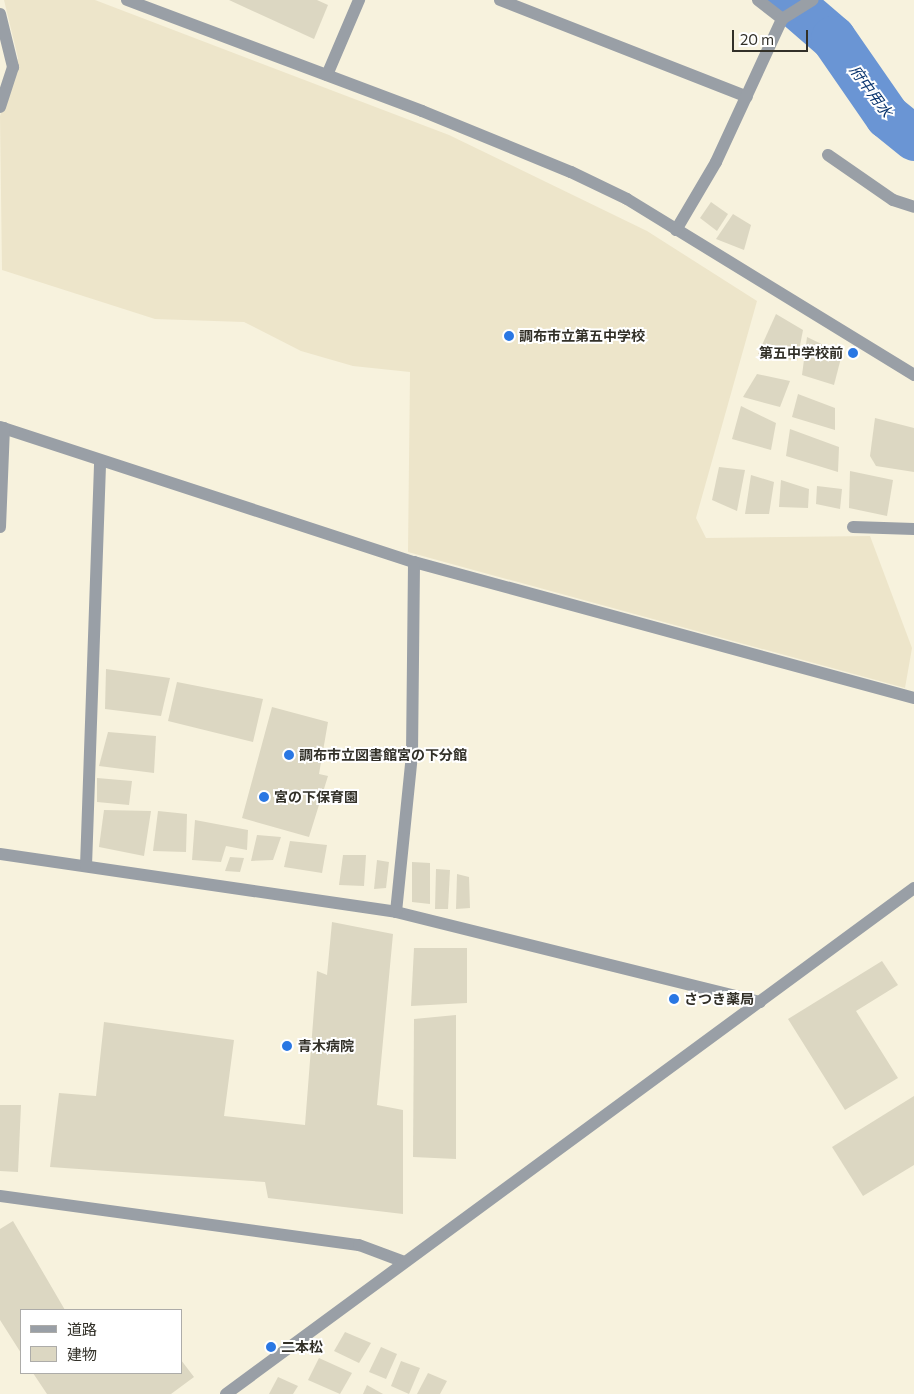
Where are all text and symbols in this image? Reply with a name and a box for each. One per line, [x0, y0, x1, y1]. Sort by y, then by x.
scale bar [734, 20, 810, 52]
text: 20 m [740, 30, 774, 48]
water label: 府中用水 [846, 61, 896, 121]
place label: 調布市立第五中学校 [519, 328, 645, 344]
marker: 調布市立第五中学校 [503, 330, 515, 342]
place label: 第五中学校前 [759, 345, 843, 361]
marker: 第五中学校前 [847, 347, 859, 359]
place label: 調布市立図書館宮の下分館 [299, 747, 467, 763]
marker: 調布市立図書館宮の下分館 [283, 749, 295, 761]
place label: 宮の下保育園 [274, 789, 358, 805]
marker: 宮の下保育園 [258, 791, 270, 803]
place label: さつき薬局 [684, 991, 754, 1007]
marker: さつき薬局 [668, 993, 680, 1005]
place label: 青木病院 [298, 1038, 354, 1054]
marker: 青木病院 [280, 1039, 294, 1053]
legend [20, 1309, 182, 1374]
text: 道路 [67, 1320, 97, 1338]
place label: 二本松 [281, 1339, 323, 1355]
marker: 二本松 [265, 1341, 277, 1353]
text: 建物 [67, 1345, 97, 1363]

